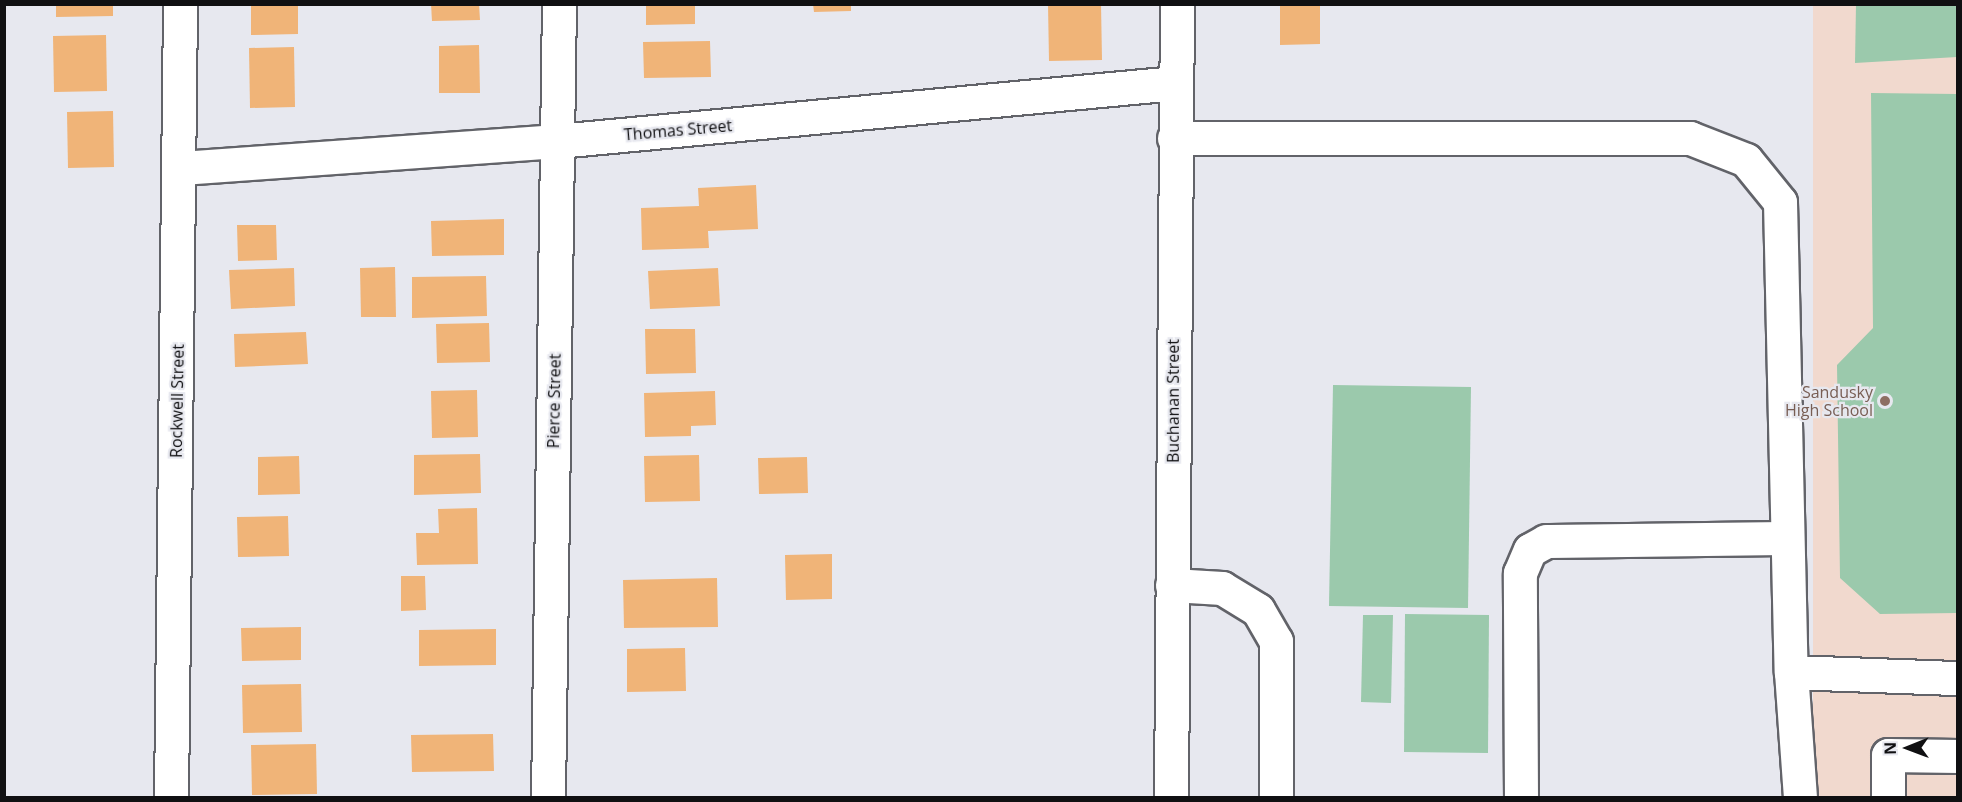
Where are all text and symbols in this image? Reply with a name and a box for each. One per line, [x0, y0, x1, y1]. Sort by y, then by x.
street label: Thomas Street [623, 116, 733, 144]
street label: Buchanan Street [1163, 339, 1183, 463]
street label: Rockwell Street [166, 344, 188, 458]
street label: Pierce Street [544, 353, 564, 449]
place label: Sandusky High School [1785, 382, 1873, 420]
marker: Sandusky High School [1878, 394, 1892, 408]
north arrow [1878, 718, 1938, 778]
text: N [1879, 742, 1901, 755]

